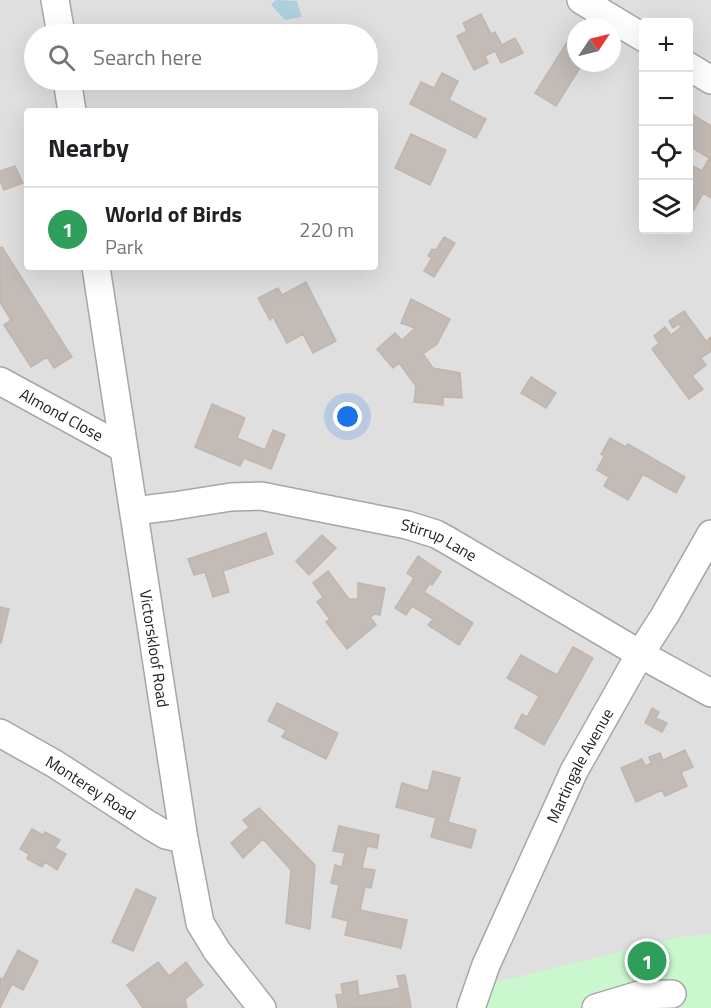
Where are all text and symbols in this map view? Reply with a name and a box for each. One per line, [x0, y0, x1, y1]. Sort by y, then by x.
north arrow [567, 18, 621, 72]
map controls [639, 18, 693, 234]
button: + [639, 18, 693, 72]
search box [24, 24, 378, 90]
text: Search here [93, 40, 202, 74]
icon: search [45, 41, 78, 74]
button: − [639, 72, 693, 126]
button: locate [639, 126, 693, 180]
text: Nearby [48, 128, 129, 167]
button: layers [639, 180, 693, 234]
text: World of Birds [105, 197, 242, 231]
text: 1 [62, 214, 73, 245]
text: 220 m [299, 214, 354, 245]
text: Park [105, 231, 143, 262]
street label: Almond Close [15, 382, 108, 447]
your location [333, 402, 362, 431]
street label: Stirrup Lane [399, 512, 482, 567]
street label: Victorskloof Road [134, 588, 176, 709]
street label: Martingale Avenue [540, 704, 619, 827]
street label: Monterey Road [41, 749, 141, 826]
pin: 1 [628, 938, 666, 984]

